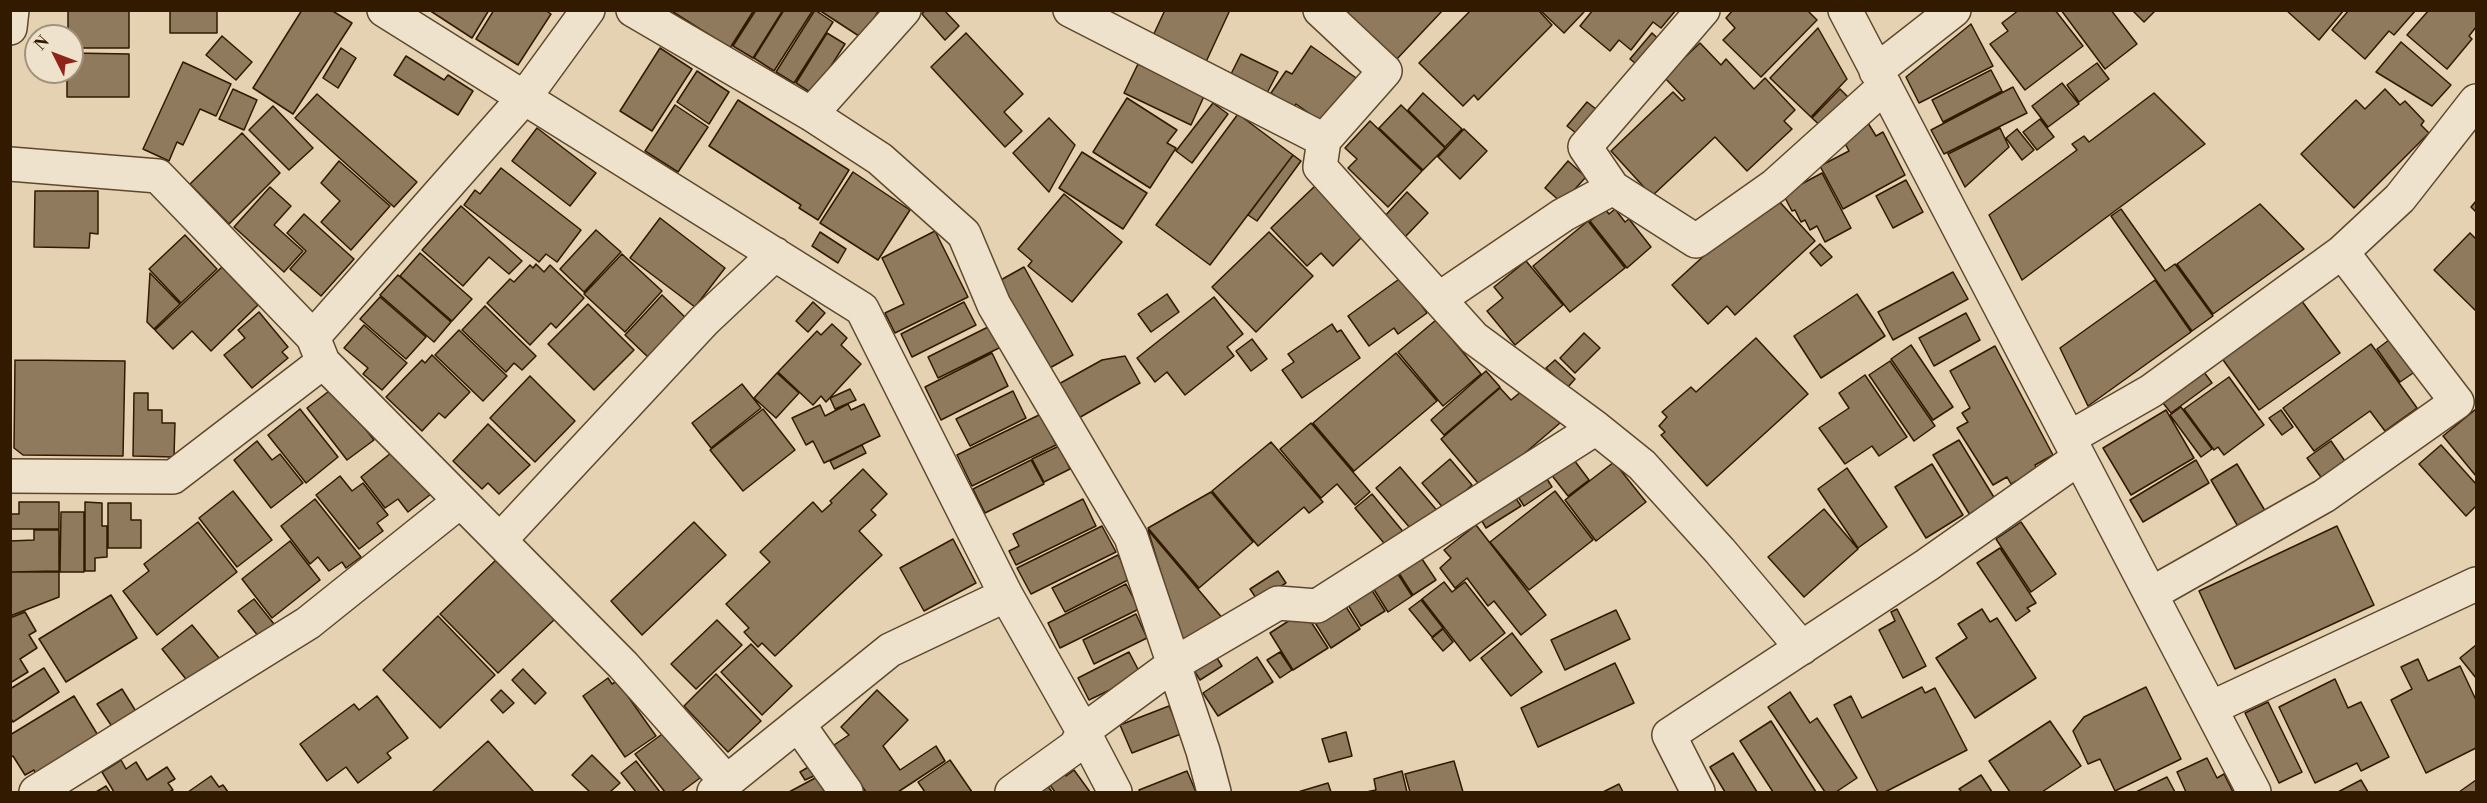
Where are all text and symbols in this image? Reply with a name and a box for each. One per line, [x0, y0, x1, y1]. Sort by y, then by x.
north arrow [24, 24, 84, 84]
text: N [30, 32, 54, 55]

